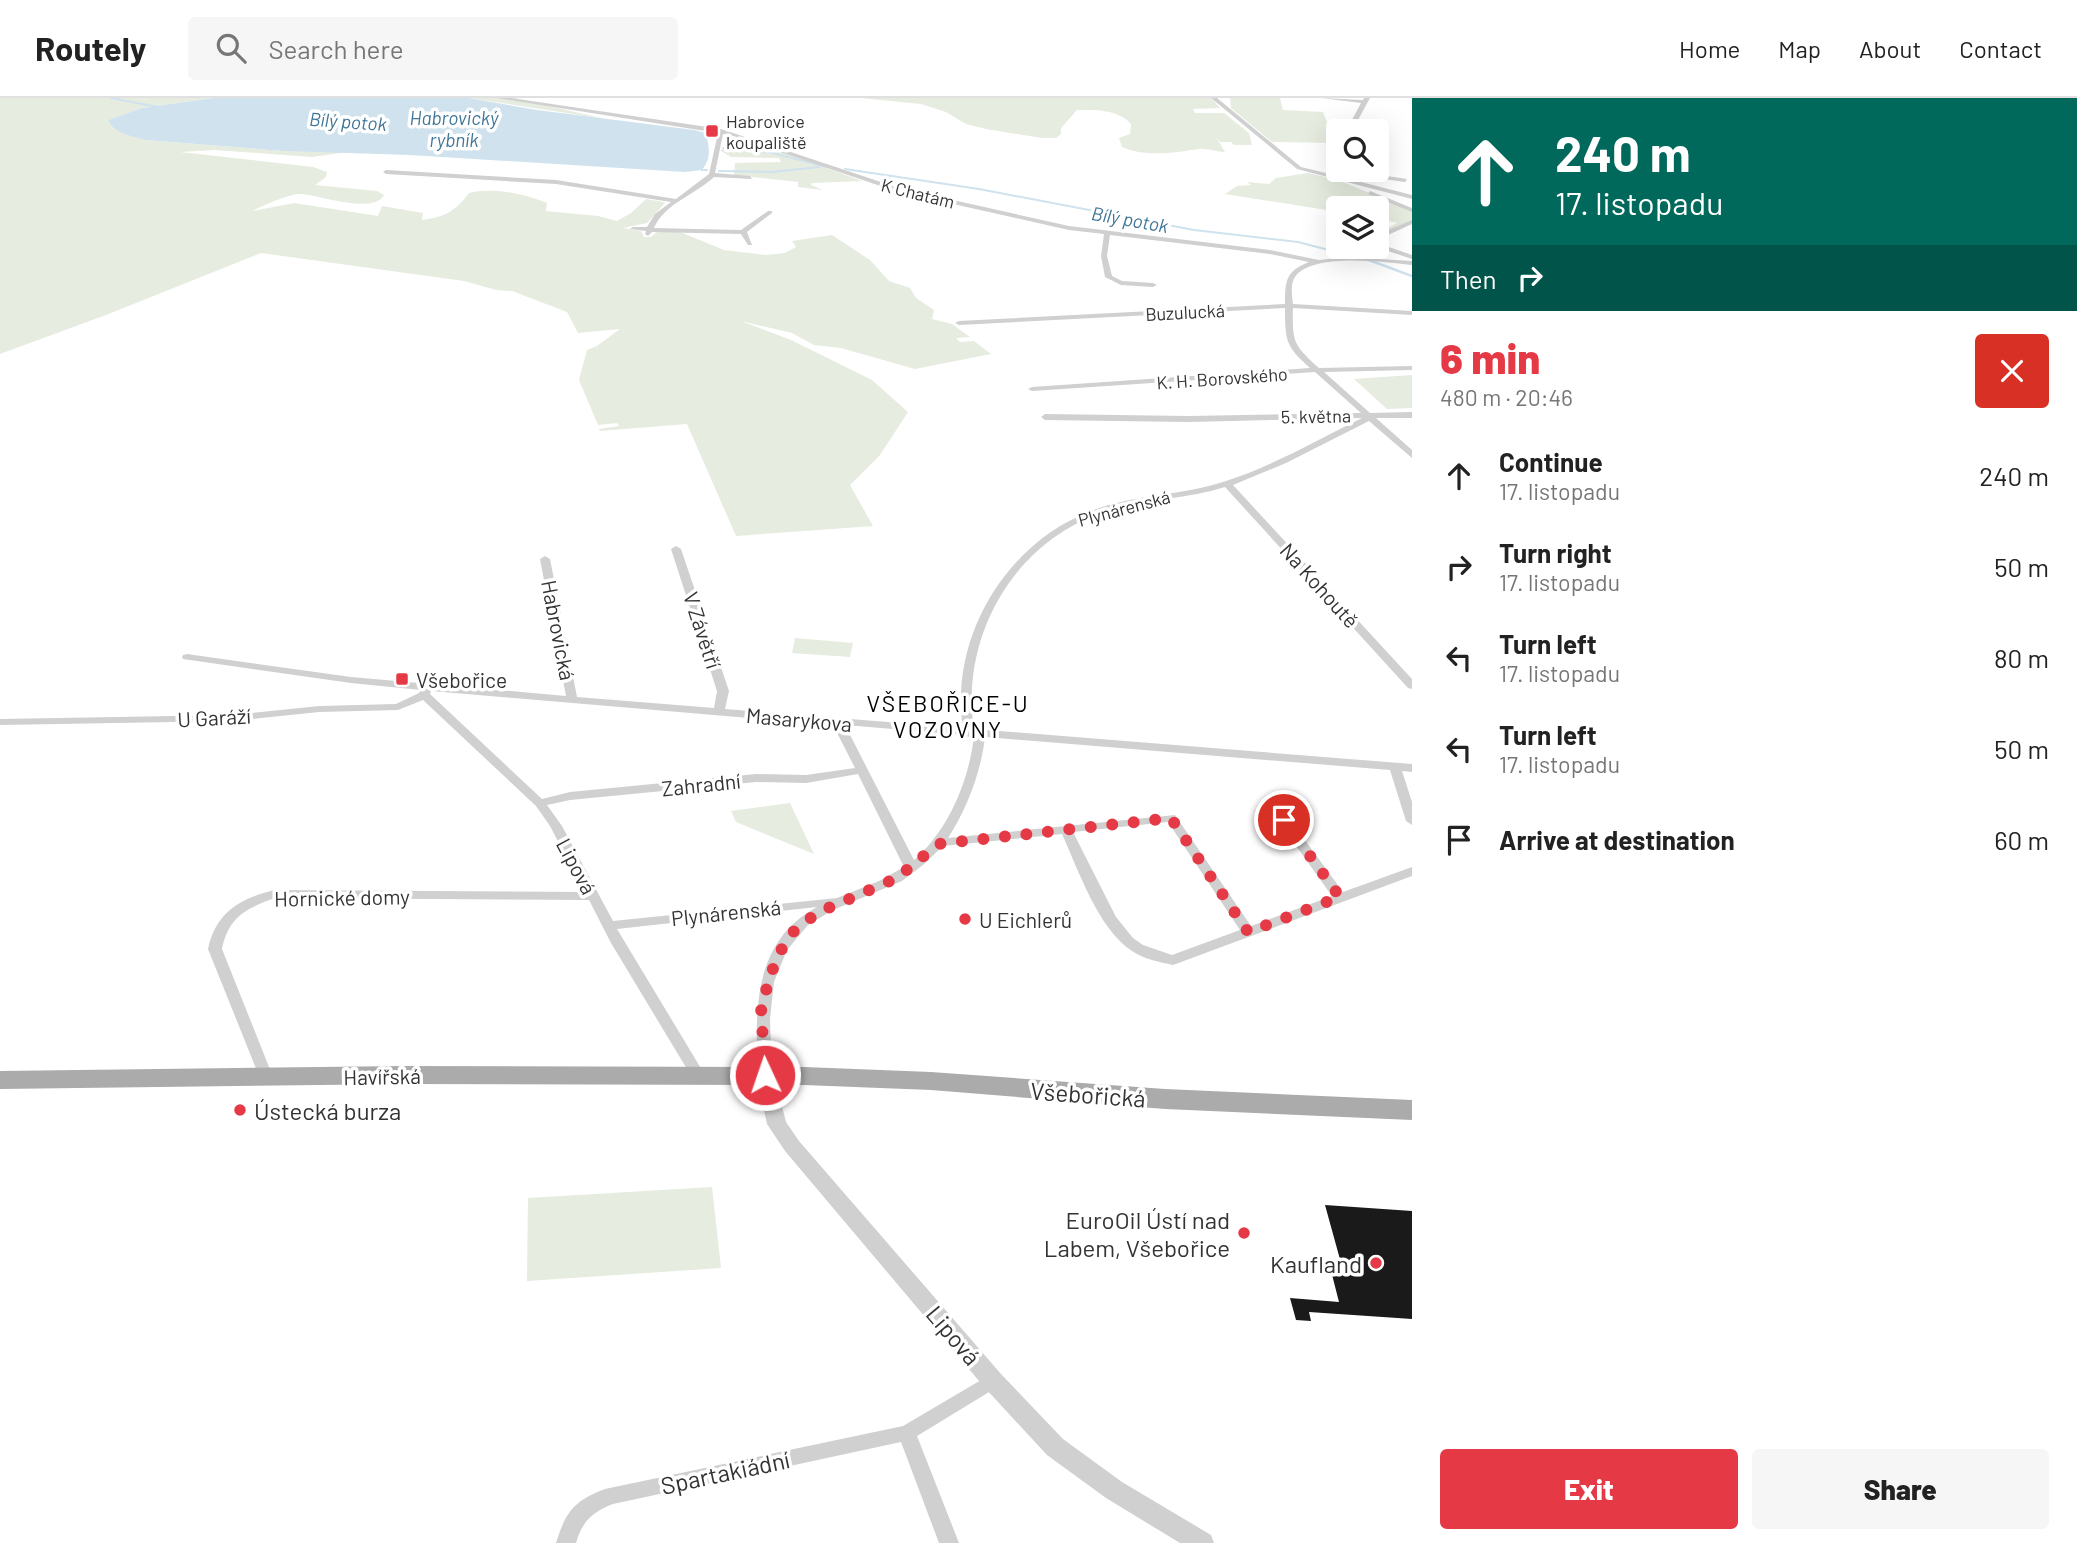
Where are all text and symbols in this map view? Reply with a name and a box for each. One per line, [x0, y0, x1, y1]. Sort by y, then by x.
search box [188, 17, 678, 80]
text: Routely [35, 28, 146, 68]
icon: search [212, 29, 250, 67]
text: Search here [268, 33, 404, 64]
text: Home [1679, 34, 1740, 63]
text: Map [1778, 34, 1821, 63]
text: About [1859, 34, 1921, 63]
text: Contact [1959, 34, 2042, 63]
water label: Habrovický rybník [409, 106, 499, 151]
water label: Bílý potok [309, 107, 388, 135]
place label: Habrovice koupaliště [726, 110, 807, 153]
map controls [1326, 119, 1389, 259]
button: search [1326, 119, 1389, 182]
marker: Habrovice koupaliště [704, 123, 720, 139]
text: 240 m [1555, 123, 1691, 182]
icon: ahead [1440, 126, 1531, 217]
street label: K Chatám [879, 173, 957, 213]
text: 17. listopadu [1555, 183, 1723, 221]
button: layers [1326, 196, 1389, 259]
water label: Bílý potok [1090, 201, 1171, 237]
icon: right [1511, 259, 1549, 297]
text: Then [1440, 263, 1497, 294]
street label: Buzulucká [1145, 299, 1225, 325]
text: 6 min [1440, 332, 1540, 382]
button: close [1975, 334, 2049, 408]
street label: K. H. Borovského [1156, 362, 1288, 394]
text: 480 m · 20:46 [1440, 383, 1573, 411]
street label: 5. května [1281, 404, 1351, 428]
text: Continue [1499, 446, 1603, 477]
icon: ahead [1440, 457, 1478, 495]
text: 240 m [1979, 460, 2049, 491]
text: 17. listopadu [1499, 477, 1620, 505]
street label: Plynárenská [1076, 485, 1172, 531]
street label: Na Kohoutě [1275, 537, 1365, 633]
text: Turn right [1499, 537, 1612, 568]
icon: right [1440, 548, 1478, 586]
text: 50 m [1994, 551, 2049, 582]
text: 17. listopadu [1499, 568, 1620, 596]
street label: Habrovická [537, 578, 581, 682]
street label: V Závětří [679, 589, 727, 672]
text: Turn left [1499, 628, 1597, 659]
icon: left [1440, 639, 1478, 677]
text: 80 m [1994, 642, 2049, 673]
text: 17. listopadu [1499, 659, 1620, 687]
place label: Všebořice [416, 667, 507, 692]
marker: Všebořice [394, 671, 410, 687]
district label: VŠEBOŘICE-U VOZOVNY [866, 689, 1030, 743]
street label: Masarykova [745, 702, 853, 736]
street label: U Garáží [177, 703, 252, 731]
text: Turn left [1499, 719, 1597, 750]
icon: left [1440, 730, 1478, 768]
text: 50 m [1994, 733, 2049, 764]
text: 17. listopadu [1499, 750, 1620, 778]
street label: Zahradní [660, 767, 742, 801]
pin [1254, 790, 1314, 850]
icon: arrive [1265, 801, 1303, 839]
icon: arrive [1440, 821, 1478, 859]
text: Arrive at destination [1499, 824, 1735, 855]
text: 60 m [1994, 824, 2049, 855]
street label: Lipová [552, 834, 602, 898]
street label: Hornické domy [274, 883, 410, 911]
street label: Plynárenská [670, 894, 782, 930]
place label: U Eichlerů [979, 907, 1072, 932]
marker: U Eichlerů [957, 911, 973, 927]
position arrow [728, 1038, 802, 1112]
street label: Havířská [343, 1063, 421, 1089]
street label: Všebořická [1029, 1076, 1147, 1112]
place label: Ústecká burza [254, 1096, 401, 1125]
marker: Ústecká burza [232, 1102, 248, 1118]
place label: EuroOil Ústí nad Labem, Všebořice [1044, 1205, 1230, 1262]
marker: EuroOil Ústí nad Labem, Všebořice [1236, 1225, 1252, 1241]
place label: Kaufland [1270, 1249, 1362, 1278]
marker: Kaufland [1368, 1255, 1384, 1271]
street label: Lipová [921, 1299, 987, 1371]
street label: Spartakiádní [658, 1444, 792, 1500]
button: Exit [1440, 1449, 1738, 1529]
button: Share [1752, 1449, 2049, 1529]

